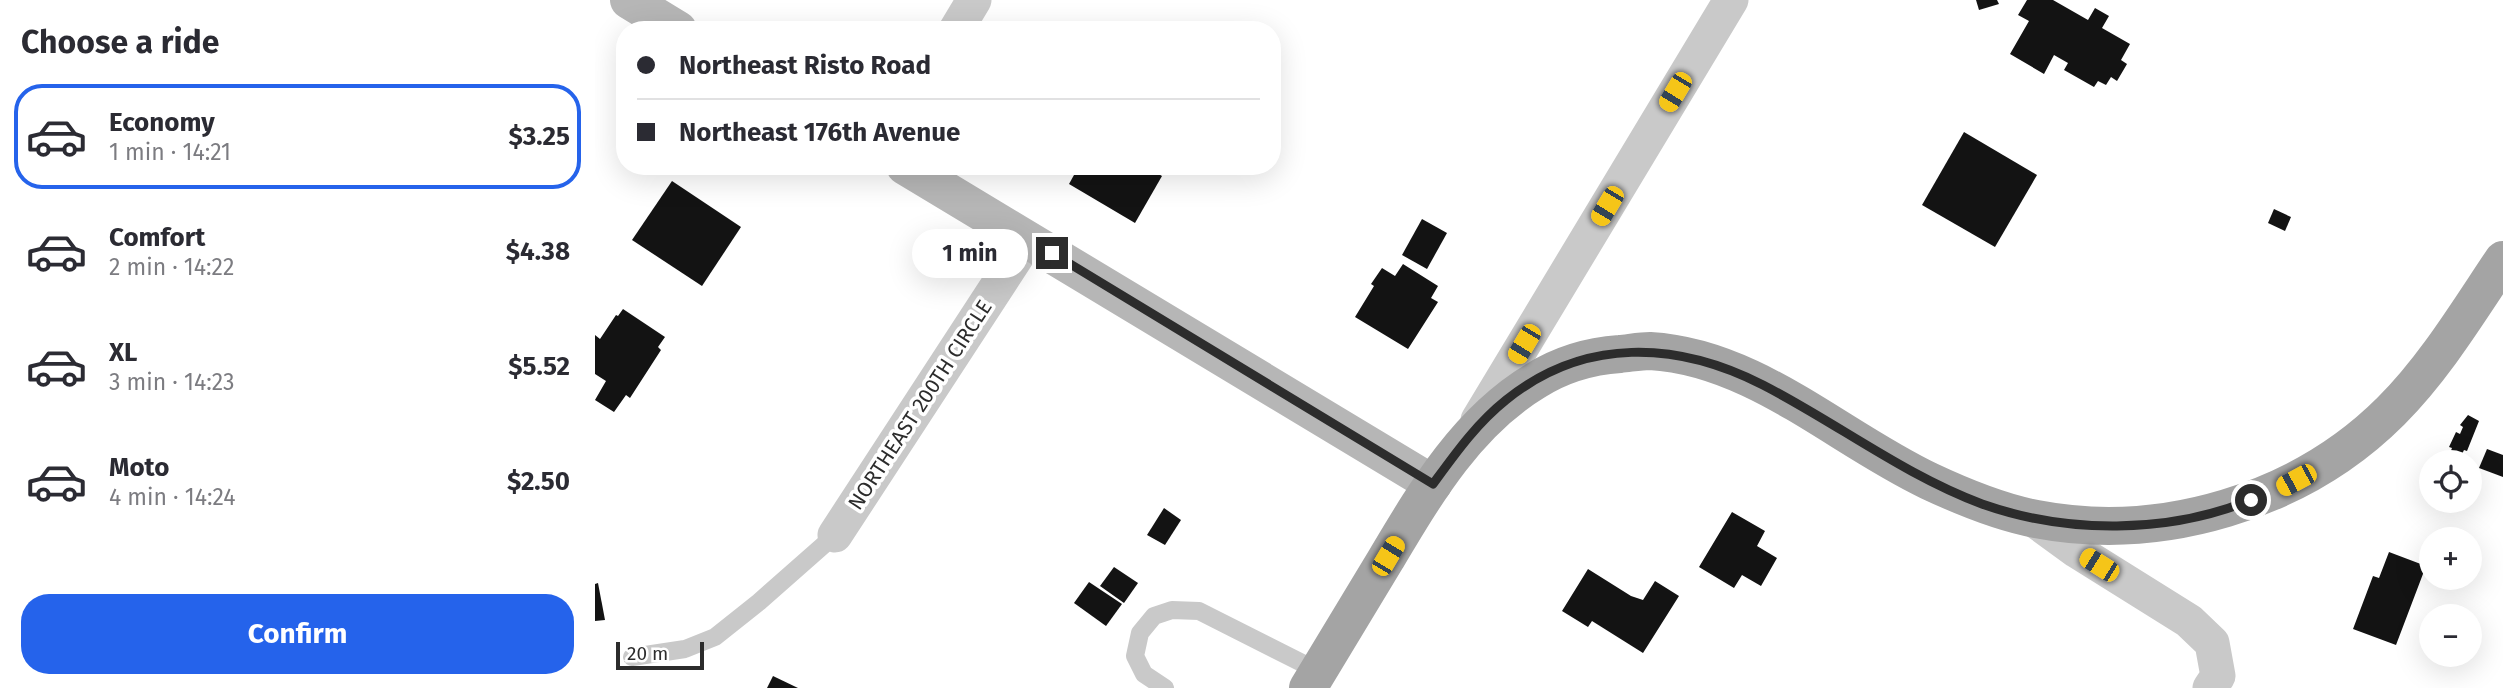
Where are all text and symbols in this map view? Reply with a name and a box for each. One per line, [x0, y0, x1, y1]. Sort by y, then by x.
text: Choose a ride [21, 23, 219, 61]
text: Northeast Risto Road [679, 50, 931, 81]
car [1656, 69, 1695, 115]
icon: car [25, 105, 88, 168]
text: Economy [109, 107, 215, 138]
text: Northeast 176th Avenue [679, 117, 960, 148]
text: $3.25 [509, 121, 570, 152]
text: 1 min · 14:21 [109, 138, 231, 166]
car [1588, 183, 1627, 229]
icon: car [25, 220, 88, 283]
text: Comfort [109, 222, 205, 253]
callout: 1 min [912, 229, 1028, 278]
text: $4.38 [506, 236, 570, 267]
route end [1036, 237, 1068, 269]
text: 1 min [942, 239, 998, 267]
text: 2 min · 14:22 [109, 253, 234, 281]
street label: NORTHEAST 200TH CIRCLE [842, 295, 998, 515]
car [1505, 321, 1544, 367]
icon: car [25, 335, 88, 398]
text: XL [109, 337, 137, 368]
text: $5.52 [508, 351, 570, 382]
text: 3 min · 14:23 [109, 368, 234, 396]
icon: car [25, 450, 88, 513]
map controls [2419, 450, 2482, 667]
button: locate [2419, 450, 2482, 513]
text: Moto [109, 452, 169, 483]
car [2273, 461, 2320, 499]
text: $2.50 [507, 466, 570, 497]
text: 4 min · 14:24 [109, 483, 235, 511]
route start [2235, 484, 2267, 516]
button: + [2419, 527, 2482, 590]
car [1369, 533, 1408, 579]
car [2076, 545, 2123, 585]
button: Confirm [21, 594, 574, 674]
button: − [2419, 604, 2482, 667]
scale bar [616, 639, 703, 671]
text: 20 m [627, 642, 668, 665]

